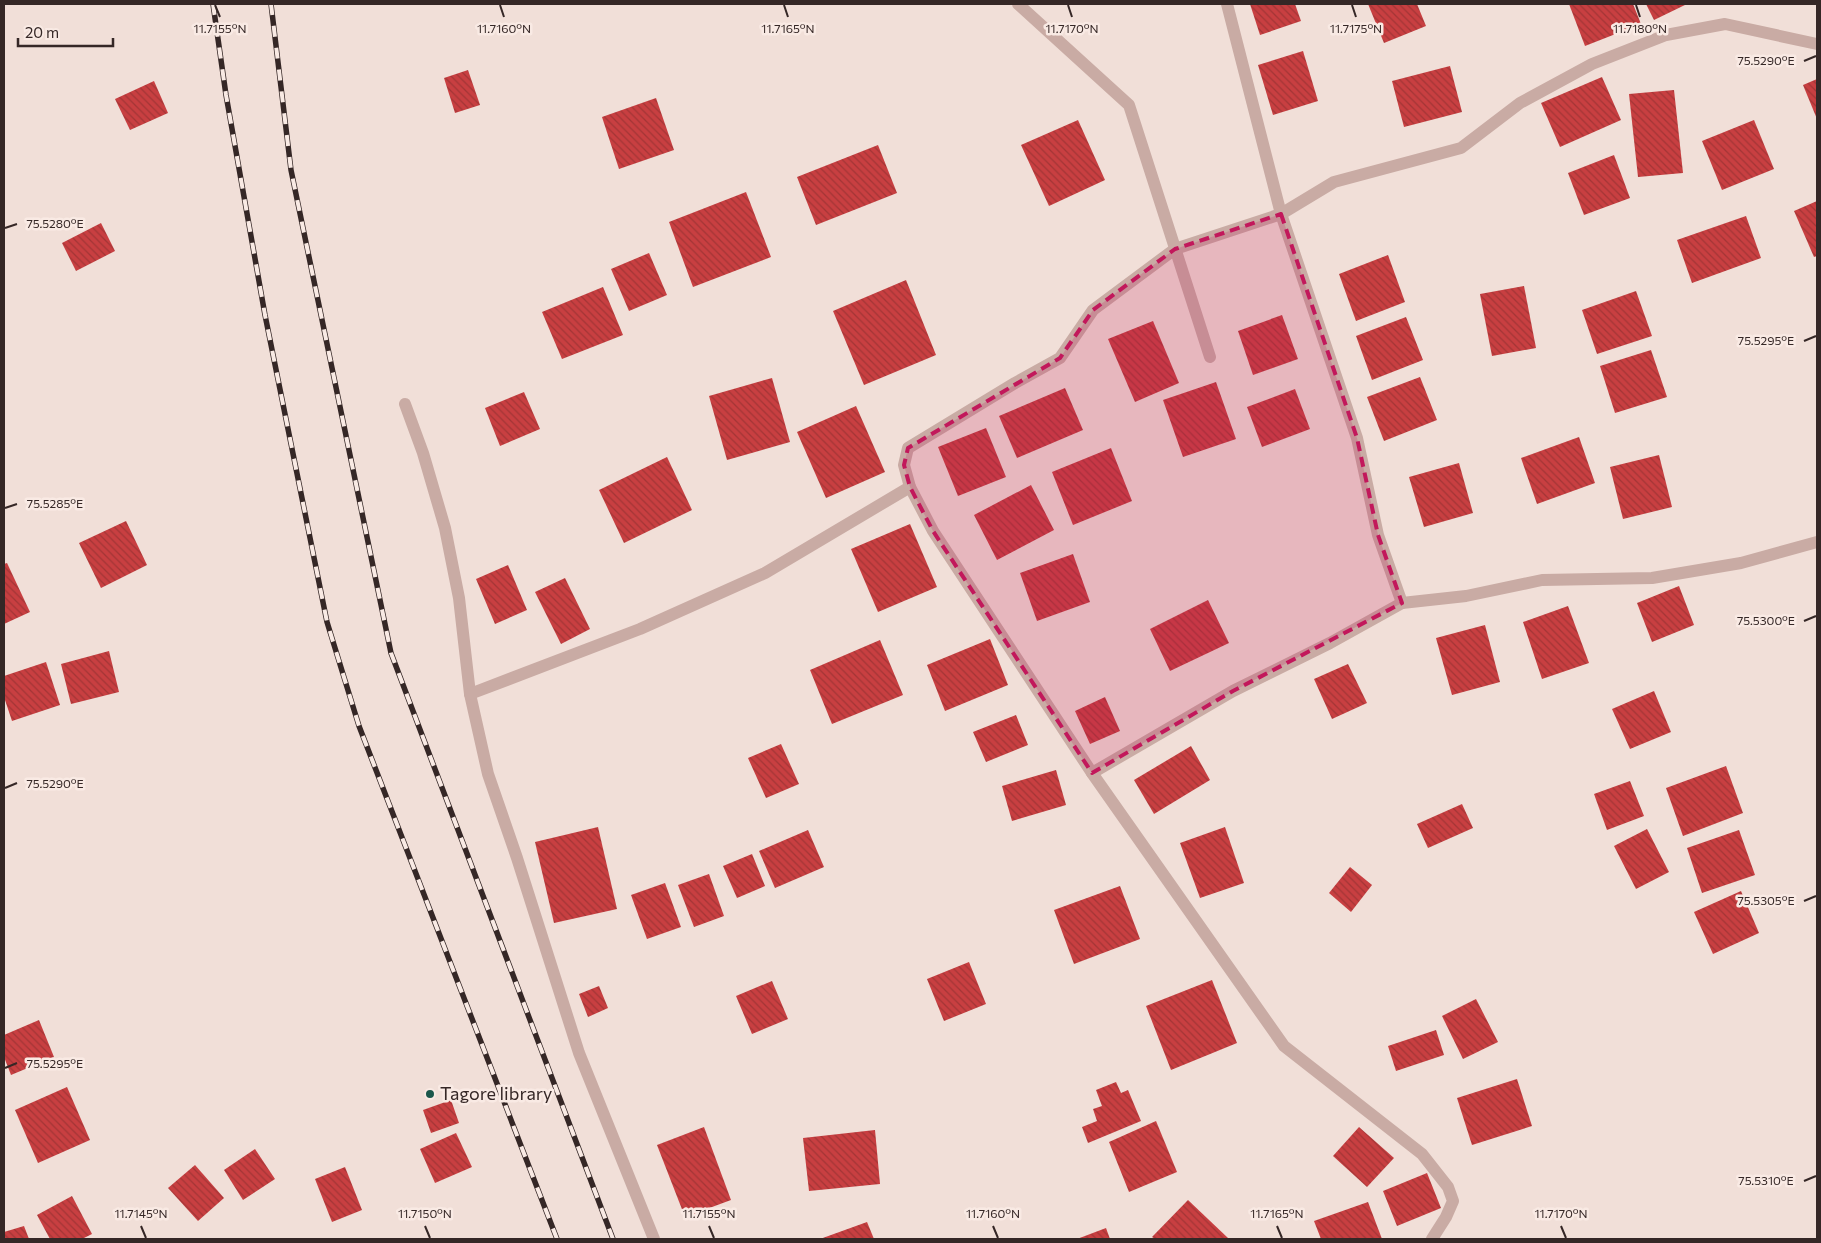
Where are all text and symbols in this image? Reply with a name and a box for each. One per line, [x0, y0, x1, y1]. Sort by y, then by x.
scale bar [18, 15, 112, 47]
text: 11.7155°N [194, 21, 246, 35]
text: 11.7160°N [477, 21, 531, 35]
text: 11.7165°N [761, 21, 815, 35]
text: 11.7170°N [1045, 21, 1099, 35]
text: 11.7175°N [1330, 21, 1382, 35]
text: 11.7180°N [1613, 21, 1667, 35]
text: 20 m [25, 23, 59, 41]
text: 75.5290°E [1737, 53, 1795, 67]
text: 75.5280°E [26, 216, 84, 230]
text: 75.5295°E [1738, 333, 1794, 347]
text: 75.5285°E [27, 496, 83, 510]
text: 75.5300°E [1737, 613, 1795, 627]
text: 75.5290°E [26, 776, 84, 790]
text: 75.5305°E [1737, 893, 1795, 907]
text: 75.5295°E [27, 1056, 83, 1070]
place label: Tagore library [440, 1082, 552, 1104]
marker: Tagore library [424, 1088, 436, 1100]
text: 75.5310°E [1738, 1173, 1794, 1187]
text: 11.7145°N [114, 1206, 168, 1220]
text: 11.7150°N [398, 1206, 452, 1220]
text: 11.7155°N [683, 1206, 735, 1220]
text: 11.7160°N [966, 1206, 1020, 1220]
text: 11.7165°N [1250, 1206, 1304, 1220]
text: 11.7170°N [1534, 1206, 1588, 1220]

